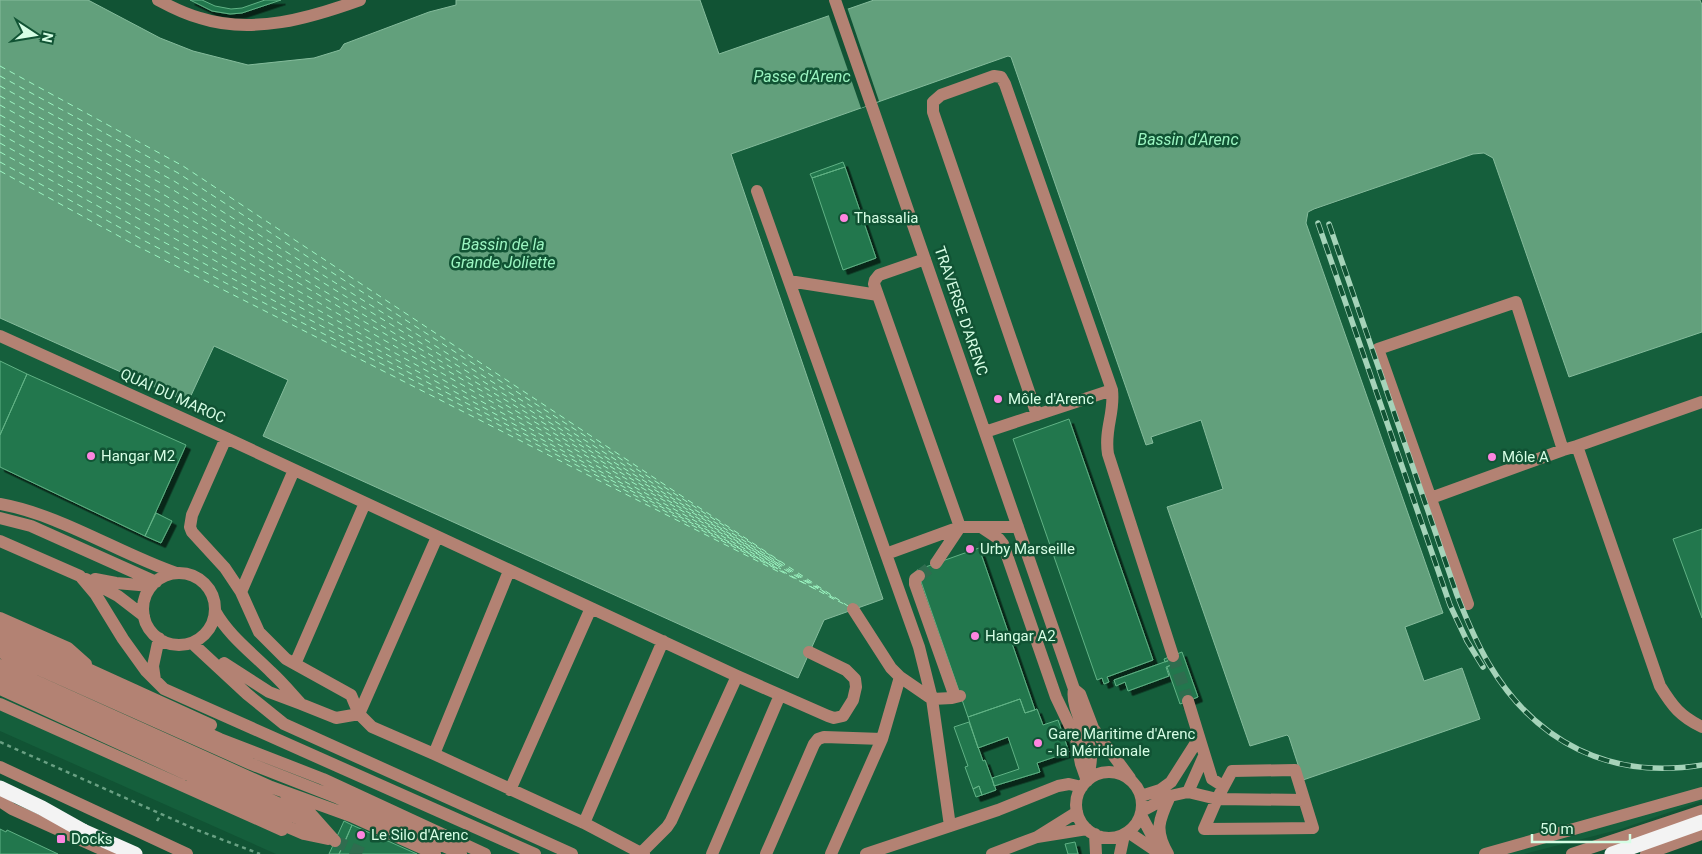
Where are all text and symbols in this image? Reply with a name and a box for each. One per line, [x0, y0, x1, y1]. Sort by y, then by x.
north arrow [10, 10, 60, 60]
text: N [39, 31, 57, 44]
water label: Passe d'Arenc [754, 67, 851, 86]
water label: Bassin d'Arenc [1137, 130, 1239, 149]
place label: Thassalia [854, 209, 918, 227]
marker: Thassalia [838, 212, 850, 224]
water label: Bassin de la Grande Joliette [450, 235, 556, 272]
street label: TRAVERSE D'ARENC [930, 244, 992, 378]
street label: QUAI DU MAROC [118, 365, 229, 427]
place label: Môle d'Arenc [1008, 390, 1094, 408]
marker: Môle d'Arenc [992, 393, 1004, 405]
place label: Hangar M2 [101, 447, 175, 465]
place label: Môle A [1502, 448, 1549, 466]
marker: Hangar M2 [85, 450, 97, 462]
marker: Môle A [1486, 451, 1498, 463]
place label: Urby Marseille [980, 540, 1075, 558]
marker: Urby Marseille [964, 543, 976, 555]
place label: Hangar A2 [985, 627, 1056, 645]
marker: Hangar A2 [969, 630, 981, 642]
place label: Gare Maritime d'Arenc - la Méridionale [1048, 725, 1196, 760]
marker: Gare Maritime d'Arenc - la Méridionale [1032, 737, 1044, 749]
scale bar [1532, 812, 1630, 844]
text: 50 m [1540, 820, 1574, 838]
place label: Le Silo d'Arenc [371, 826, 468, 844]
marker: Le Silo d'Arenc [355, 829, 367, 841]
place label: Docks [71, 830, 113, 848]
marker: Docks [55, 833, 67, 845]

